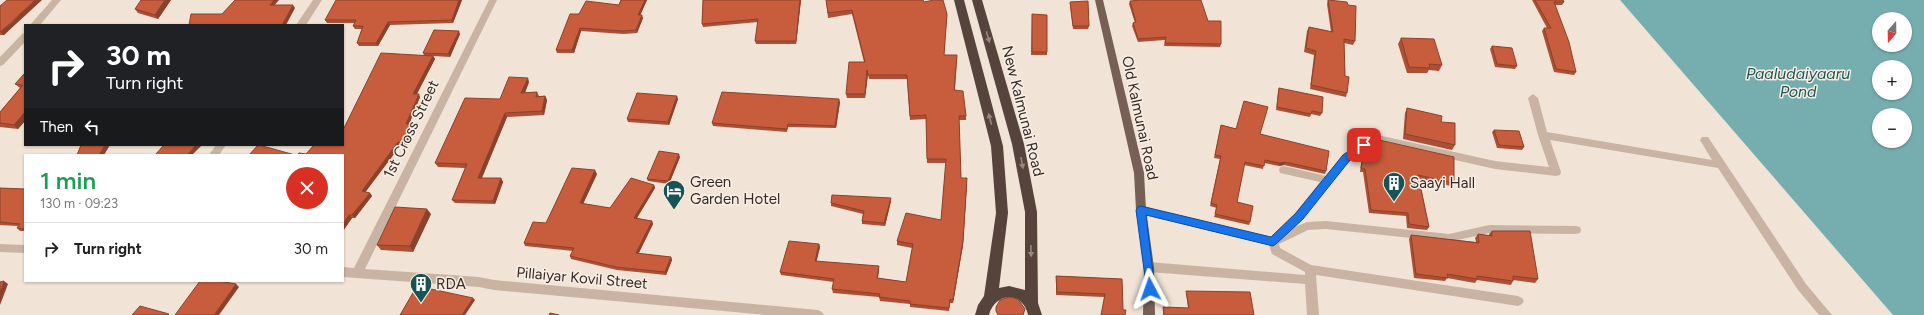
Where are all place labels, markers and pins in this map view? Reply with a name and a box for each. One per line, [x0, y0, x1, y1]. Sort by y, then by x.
pin [1347, 128, 1381, 162]
building icon: Saayi Hall [1381, 170, 1407, 203]
place label: Green Garden Hotel [690, 173, 780, 208]
place label: Saayi Hall [1410, 174, 1475, 192]
hotel icon: Green Garden Hotel [661, 178, 687, 211]
building icon: RDA [408, 271, 434, 304]
place label: RDA [436, 275, 466, 293]

